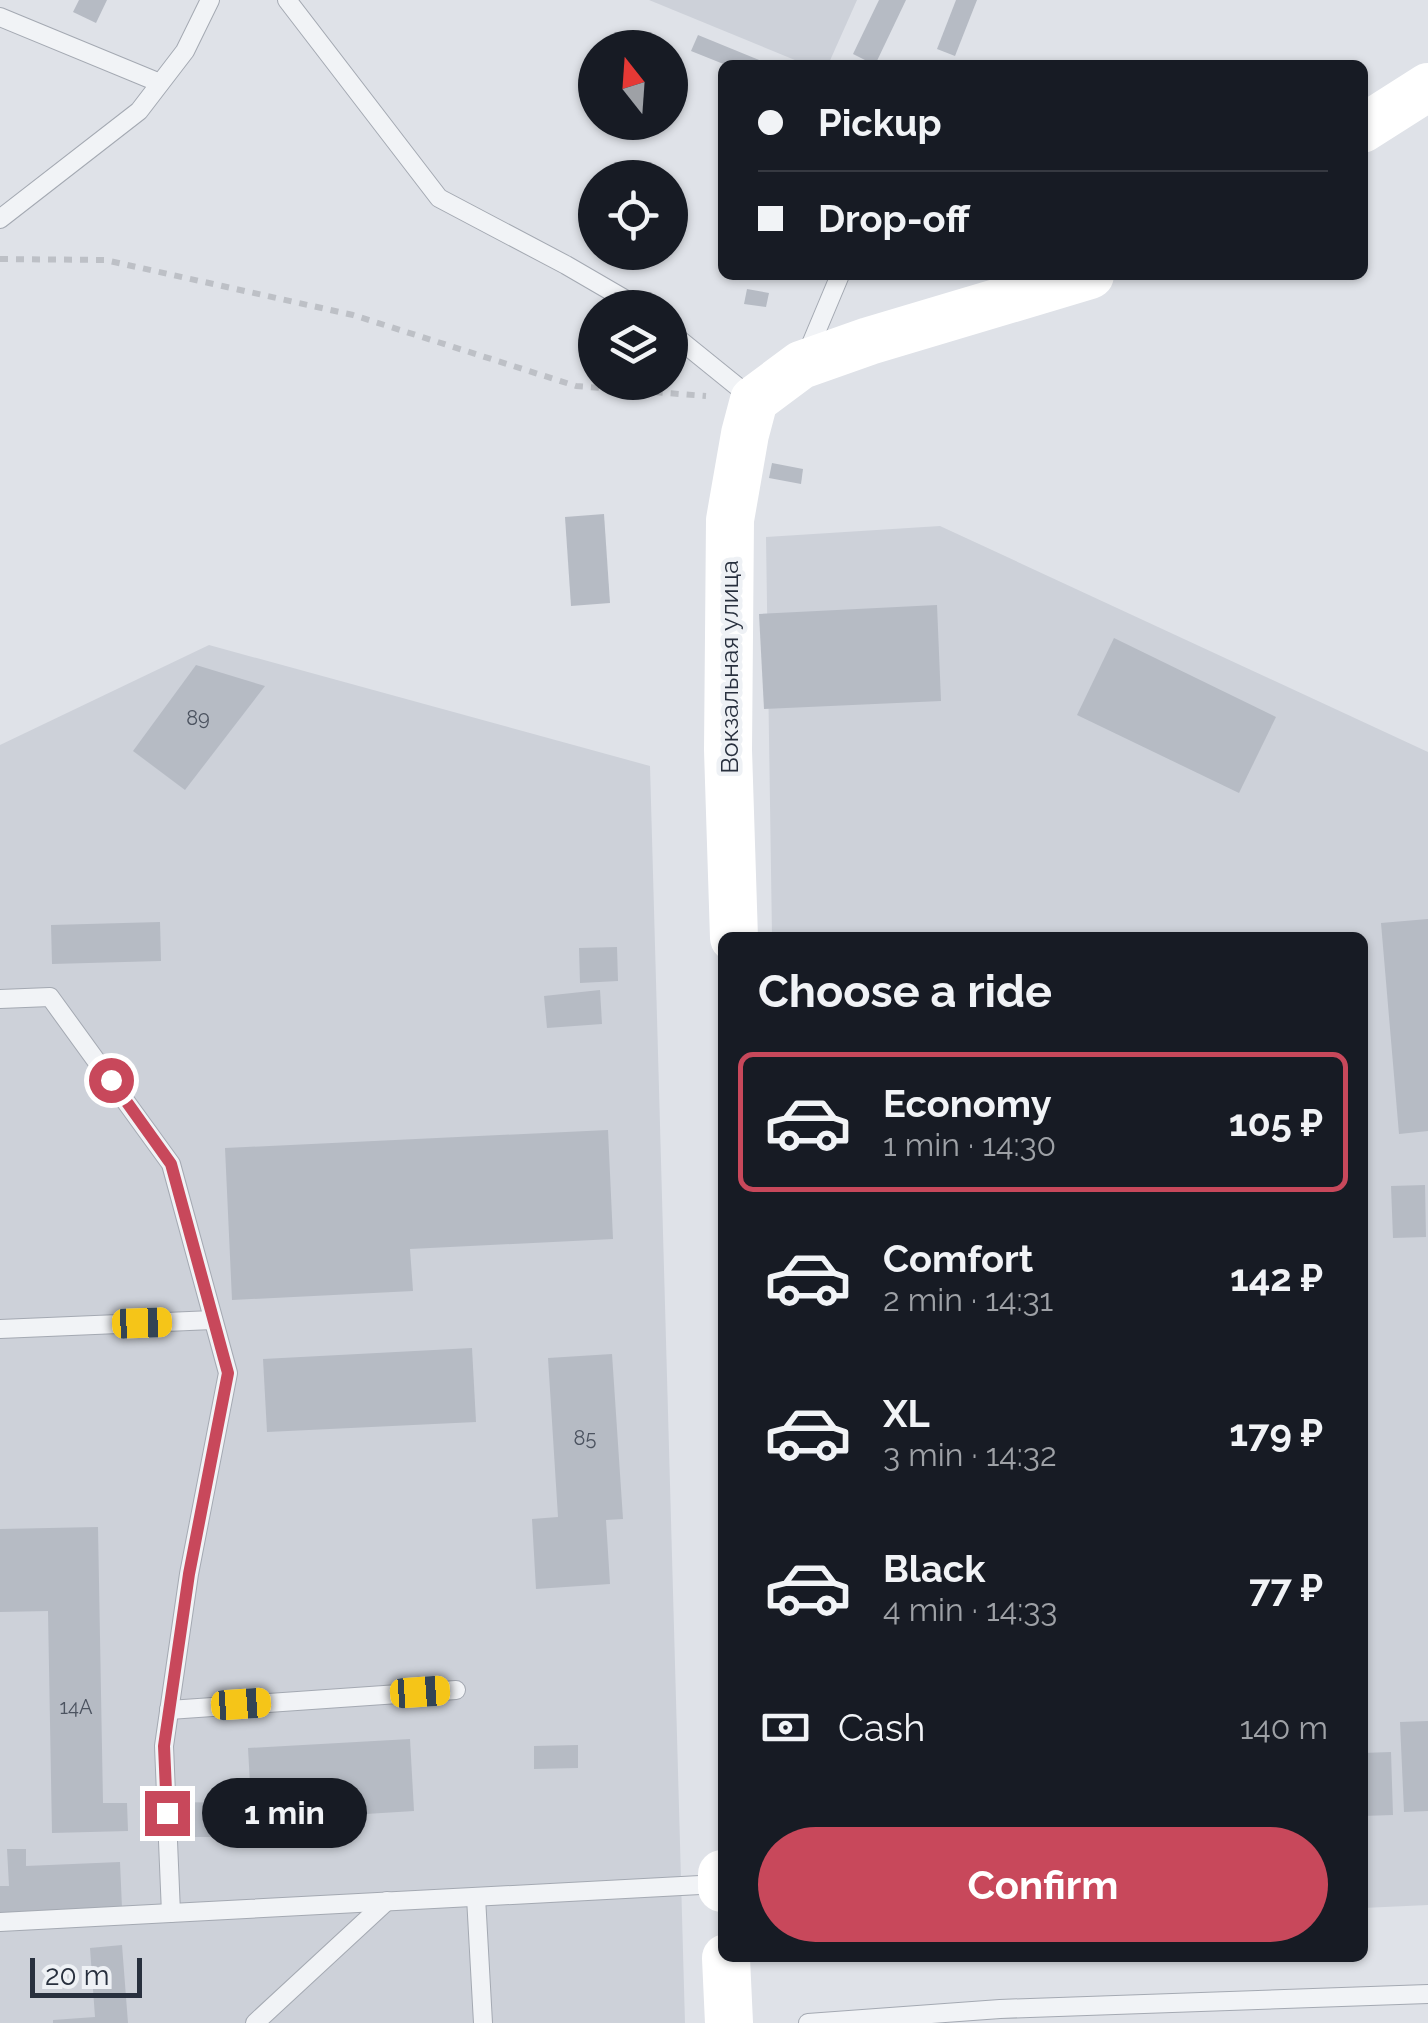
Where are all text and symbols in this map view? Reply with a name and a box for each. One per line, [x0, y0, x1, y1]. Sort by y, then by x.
north arrow [578, 30, 688, 140]
map controls [578, 30, 688, 400]
text: Pickup [818, 100, 942, 145]
button: locate [578, 160, 688, 270]
text: Drop-off [818, 196, 970, 241]
button: layers [578, 290, 688, 400]
street label: Вокзальная улица [714, 560, 744, 774]
house number: 89 [186, 706, 210, 730]
text: Choose a ride [758, 965, 1052, 1018]
route start [89, 1058, 134, 1103]
icon: car [763, 1077, 853, 1167]
text: Economy [883, 1081, 1052, 1126]
text: 105 ₽ [1229, 1100, 1323, 1145]
text: 1 min · 14:30 [883, 1126, 1056, 1163]
icon: car [763, 1232, 853, 1322]
text: Comfort [883, 1236, 1033, 1281]
text: 142 ₽ [1230, 1255, 1323, 1300]
text: 2 min · 14:31 [883, 1281, 1053, 1318]
car [111, 1307, 173, 1339]
icon: car [763, 1387, 853, 1477]
text: XL [883, 1391, 930, 1436]
text: 179 ₽ [1229, 1410, 1323, 1455]
house number: 85 [574, 1426, 596, 1450]
text: 3 min · 14:32 [883, 1436, 1057, 1473]
icon: car [763, 1542, 853, 1632]
text: Black [883, 1546, 985, 1591]
text: 77 ₽ [1249, 1565, 1323, 1610]
text: 4 min · 14:33 [883, 1591, 1057, 1628]
car [389, 1675, 451, 1709]
car [210, 1687, 272, 1721]
house number: 14А [60, 1695, 93, 1719]
icon: cash [758, 1700, 813, 1755]
text: Cash [838, 1705, 925, 1750]
text: 140 m [1240, 1709, 1328, 1746]
callout: 1 min [202, 1778, 367, 1848]
route end [145, 1791, 190, 1836]
text: 1 min [244, 1794, 325, 1831]
button: Confirm [758, 1827, 1328, 1942]
scale bar [30, 1953, 142, 1998]
text: 20 m [45, 1959, 110, 1992]

